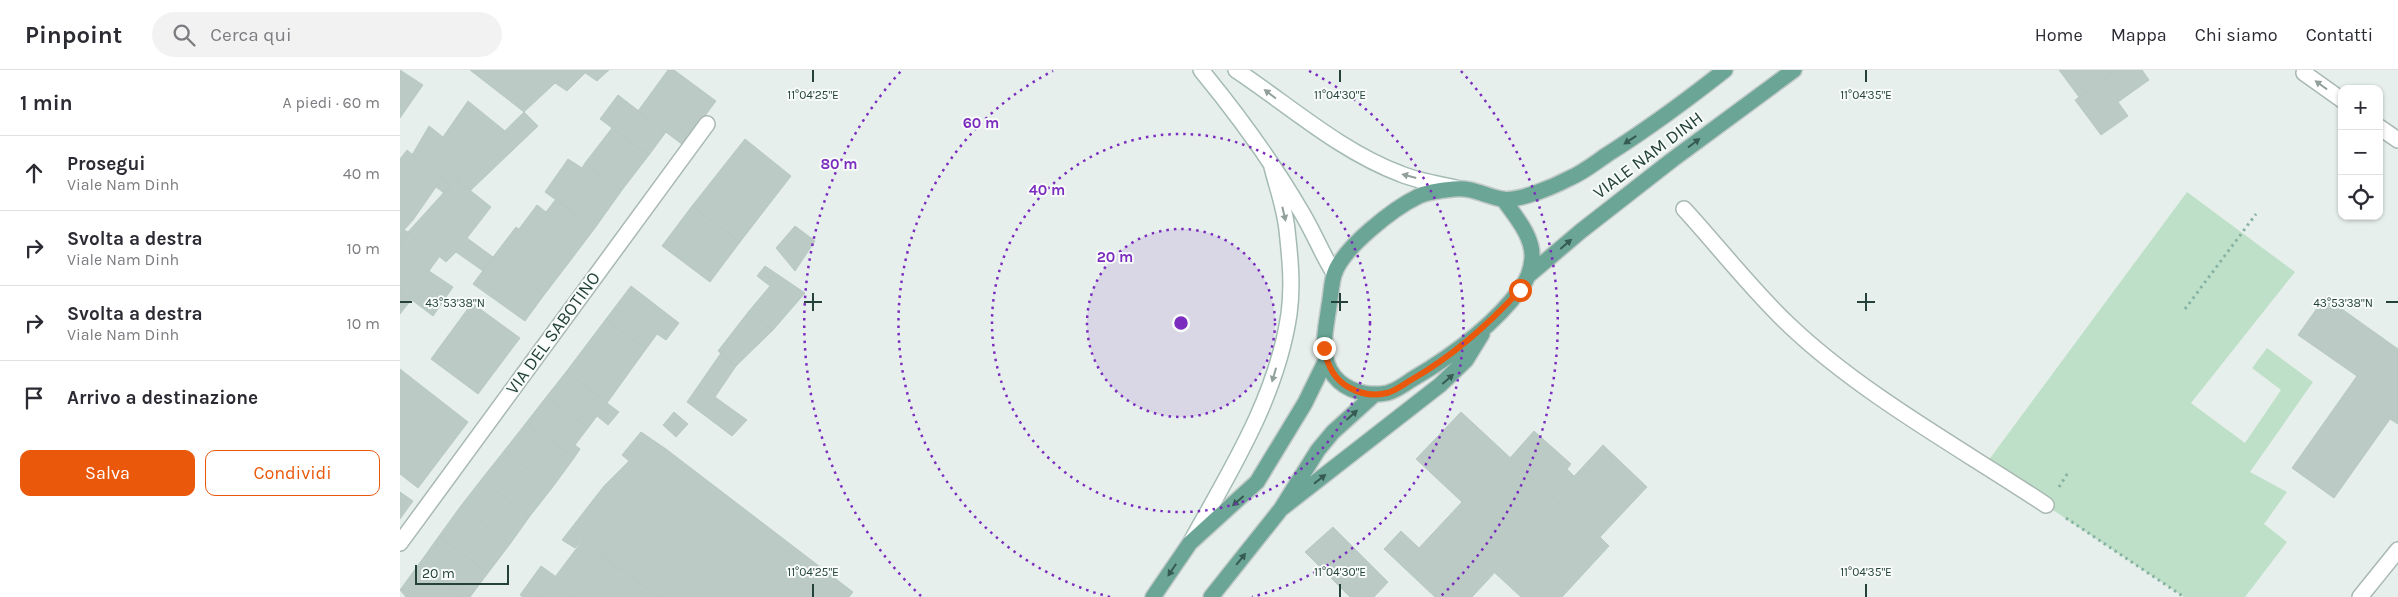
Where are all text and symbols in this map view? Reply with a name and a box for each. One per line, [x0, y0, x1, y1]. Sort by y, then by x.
search box [152, 12, 502, 57]
text: Pinpoint [25, 21, 122, 49]
icon: search [170, 21, 198, 49]
text: Cerca qui [210, 24, 292, 46]
text: Home [2035, 24, 2083, 46]
text: Mappa [2111, 24, 2167, 46]
text: Chi siamo [2195, 24, 2278, 46]
text: Contatti [2306, 24, 2373, 46]
one-way arrow [2315, 80, 2328, 90]
map controls [2338, 85, 2383, 220]
button: + [2338, 85, 2383, 130]
text: 11°04'25"E [787, 88, 839, 102]
one-way arrow [1264, 88, 1277, 99]
text: 11°04'30"E [1314, 88, 1366, 102]
text: 11°04'35"E [1840, 88, 1892, 102]
text: 1 min [20, 91, 73, 115]
text: A piedi · 60 m [283, 93, 380, 112]
street label: VIALE NAM DINH [1589, 107, 1707, 203]
text: 60 m [963, 114, 999, 132]
button: − [2338, 130, 2383, 175]
one-way arrow [1623, 136, 1637, 145]
one-way arrow [1687, 138, 1700, 149]
text: Prosegui [67, 153, 146, 175]
text: 80 m [820, 155, 858, 173]
icon: ahead [20, 159, 48, 187]
text: 40 m [343, 164, 380, 183]
one-way arrow [1401, 172, 1416, 180]
text: Viale Nam Dinh [67, 175, 179, 194]
button: locate [2338, 175, 2383, 220]
text: 40 m [1029, 181, 1065, 199]
one-way arrow [1280, 207, 1288, 222]
text: Svolta a destra [67, 228, 203, 250]
icon: right [20, 234, 48, 262]
one-way arrow [1559, 238, 1572, 249]
text: 10 m [346, 239, 380, 258]
text: 20 m [1097, 248, 1133, 266]
text: Viale Nam Dinh [67, 250, 179, 269]
street label: VIA DEL SABOTINO [501, 267, 605, 399]
route start [1509, 279, 1532, 302]
text: 43°53'38"N [425, 296, 485, 310]
text: 43°53'38"N [2313, 296, 2373, 310]
text: Svolta a destra [67, 303, 203, 325]
icon: right [20, 309, 48, 337]
text: 10 m [346, 314, 380, 333]
centre of rings [1172, 314, 1190, 332]
text: Viale Nam Dinh [67, 325, 179, 344]
route end [1313, 337, 1336, 360]
one-way arrow [1270, 367, 1278, 382]
one-way arrow [1441, 373, 1453, 385]
icon: arrive [20, 384, 48, 412]
text: Arrivo a destinazione [67, 387, 258, 409]
one-way arrow [1346, 409, 1358, 421]
button: Salva [20, 450, 195, 496]
button: Condividi [205, 450, 380, 496]
one-way arrow [1313, 474, 1326, 485]
one-way arrow [1231, 496, 1244, 507]
one-way arrow [1236, 553, 1247, 566]
scale bar [415, 562, 509, 585]
one-way arrow [1167, 563, 1177, 577]
text: 20 m [422, 565, 455, 582]
text: 11°04'25"E [787, 565, 839, 579]
text: 11°04'30"E [1314, 565, 1366, 579]
text: 11°04'35"E [1840, 565, 1892, 579]

